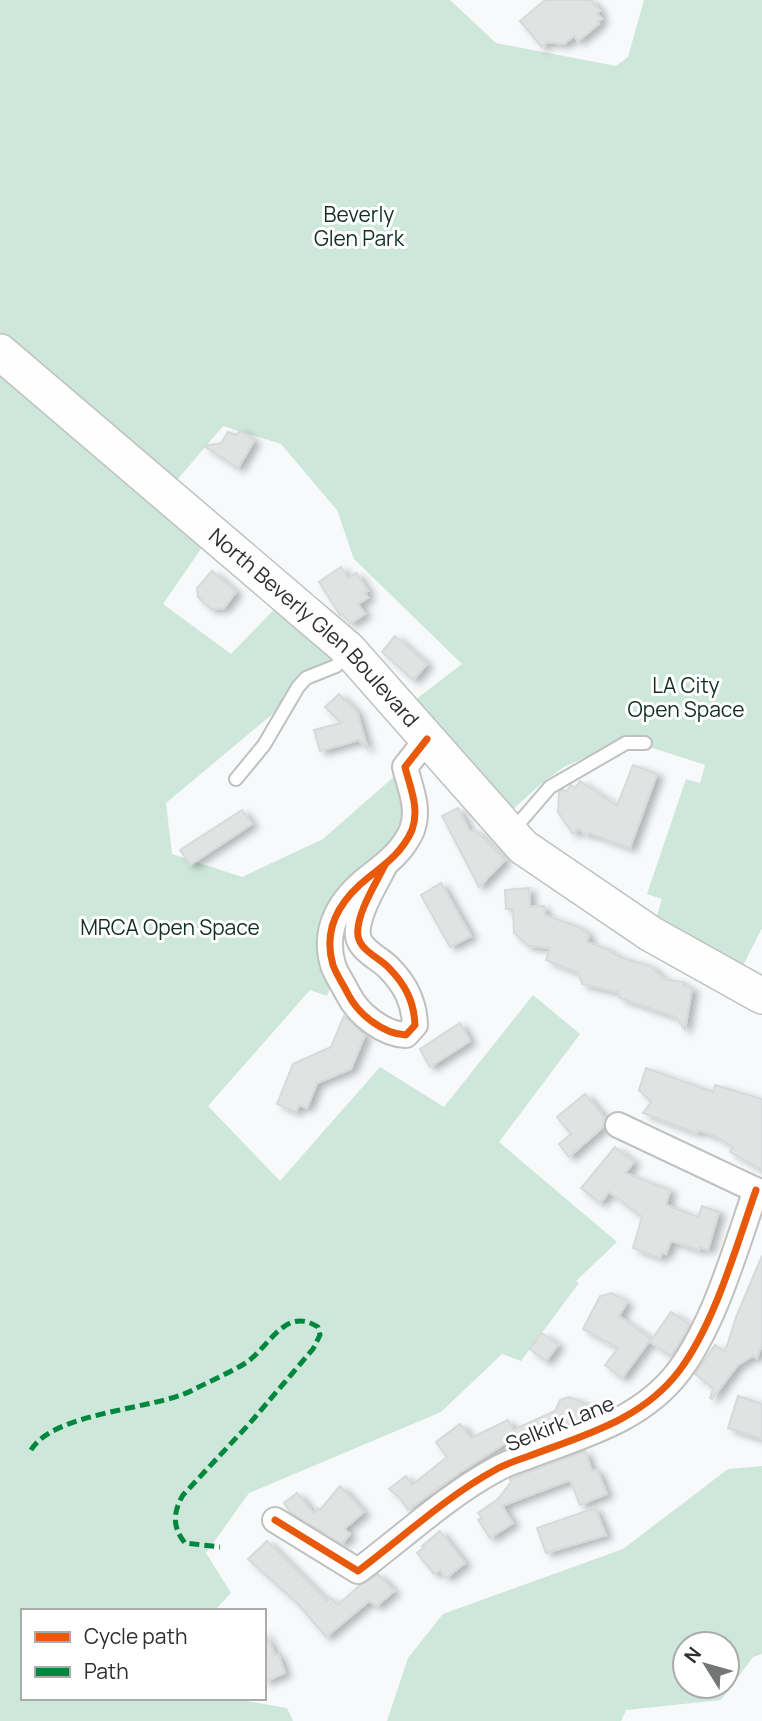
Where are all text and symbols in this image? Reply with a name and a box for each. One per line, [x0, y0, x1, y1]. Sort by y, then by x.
park label: Beverly Glen Park [314, 200, 405, 252]
street label: North Beverly Glen Boulevard [203, 521, 425, 732]
park label: LA City Open Space [628, 671, 744, 723]
park label: MRCA Open Space [80, 913, 260, 941]
street label: Selkirk Lane [501, 1389, 618, 1458]
legend [21, 1609, 266, 1700]
text: Cycle path [84, 1622, 187, 1650]
north arrow [671, 1630, 741, 1700]
text: N [678, 1641, 707, 1668]
text: Path [84, 1657, 129, 1685]

